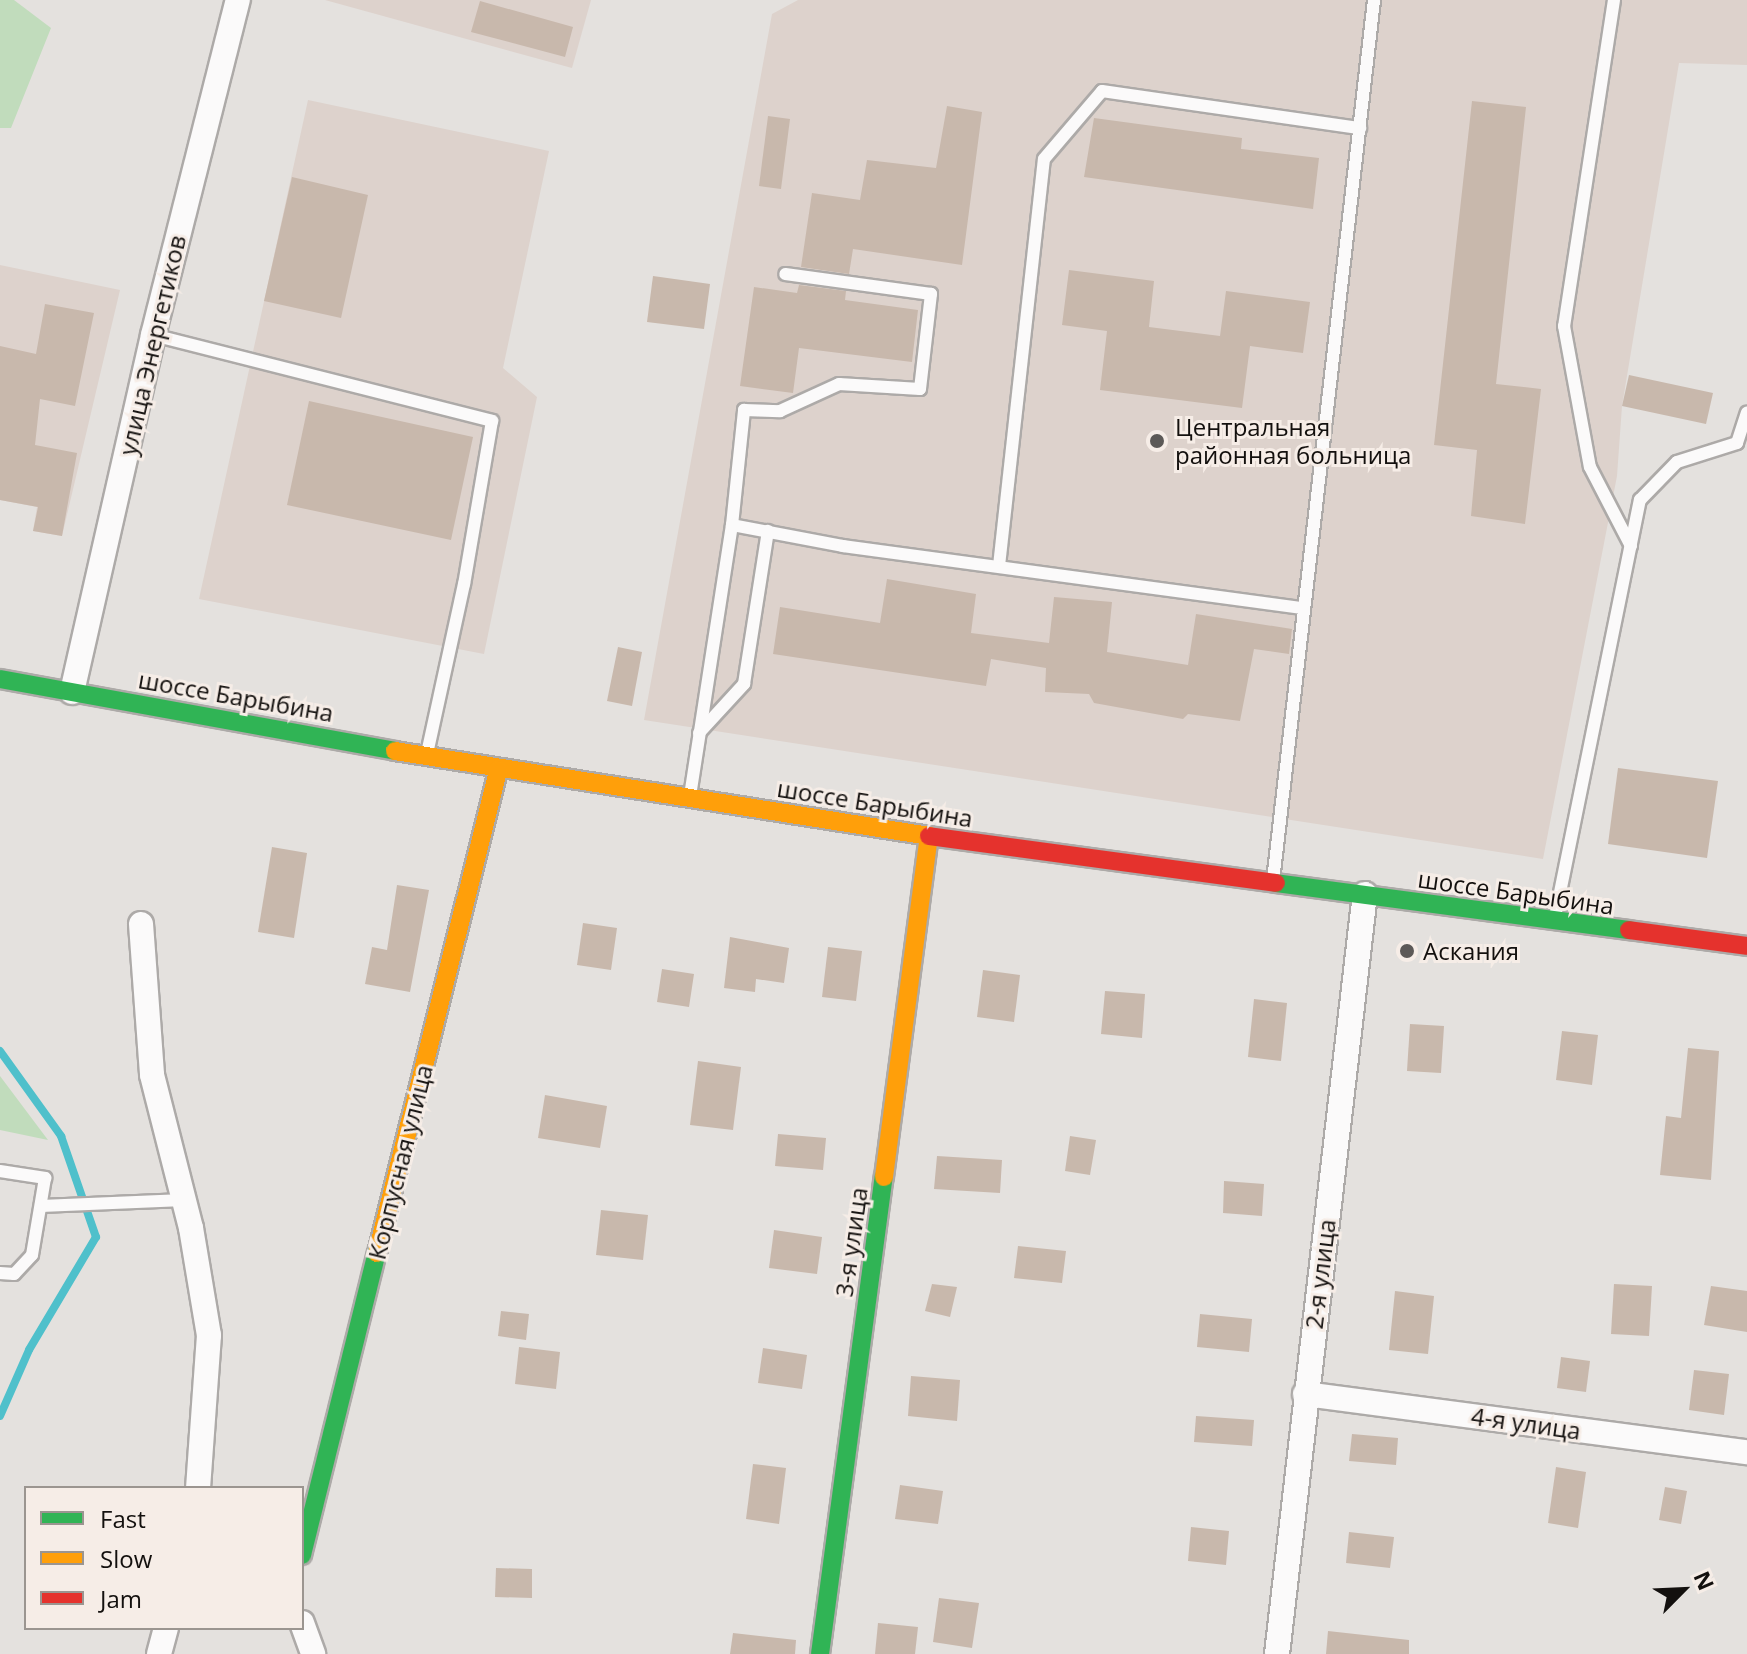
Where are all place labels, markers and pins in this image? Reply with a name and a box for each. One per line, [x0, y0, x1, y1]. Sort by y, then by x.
place label: Центральная районная больница [1175, 413, 1411, 469]
marker: Центральная районная больница [1146, 430, 1168, 452]
place label: Аскания [1423, 937, 1519, 965]
marker: Аскания [1398, 942, 1416, 960]

